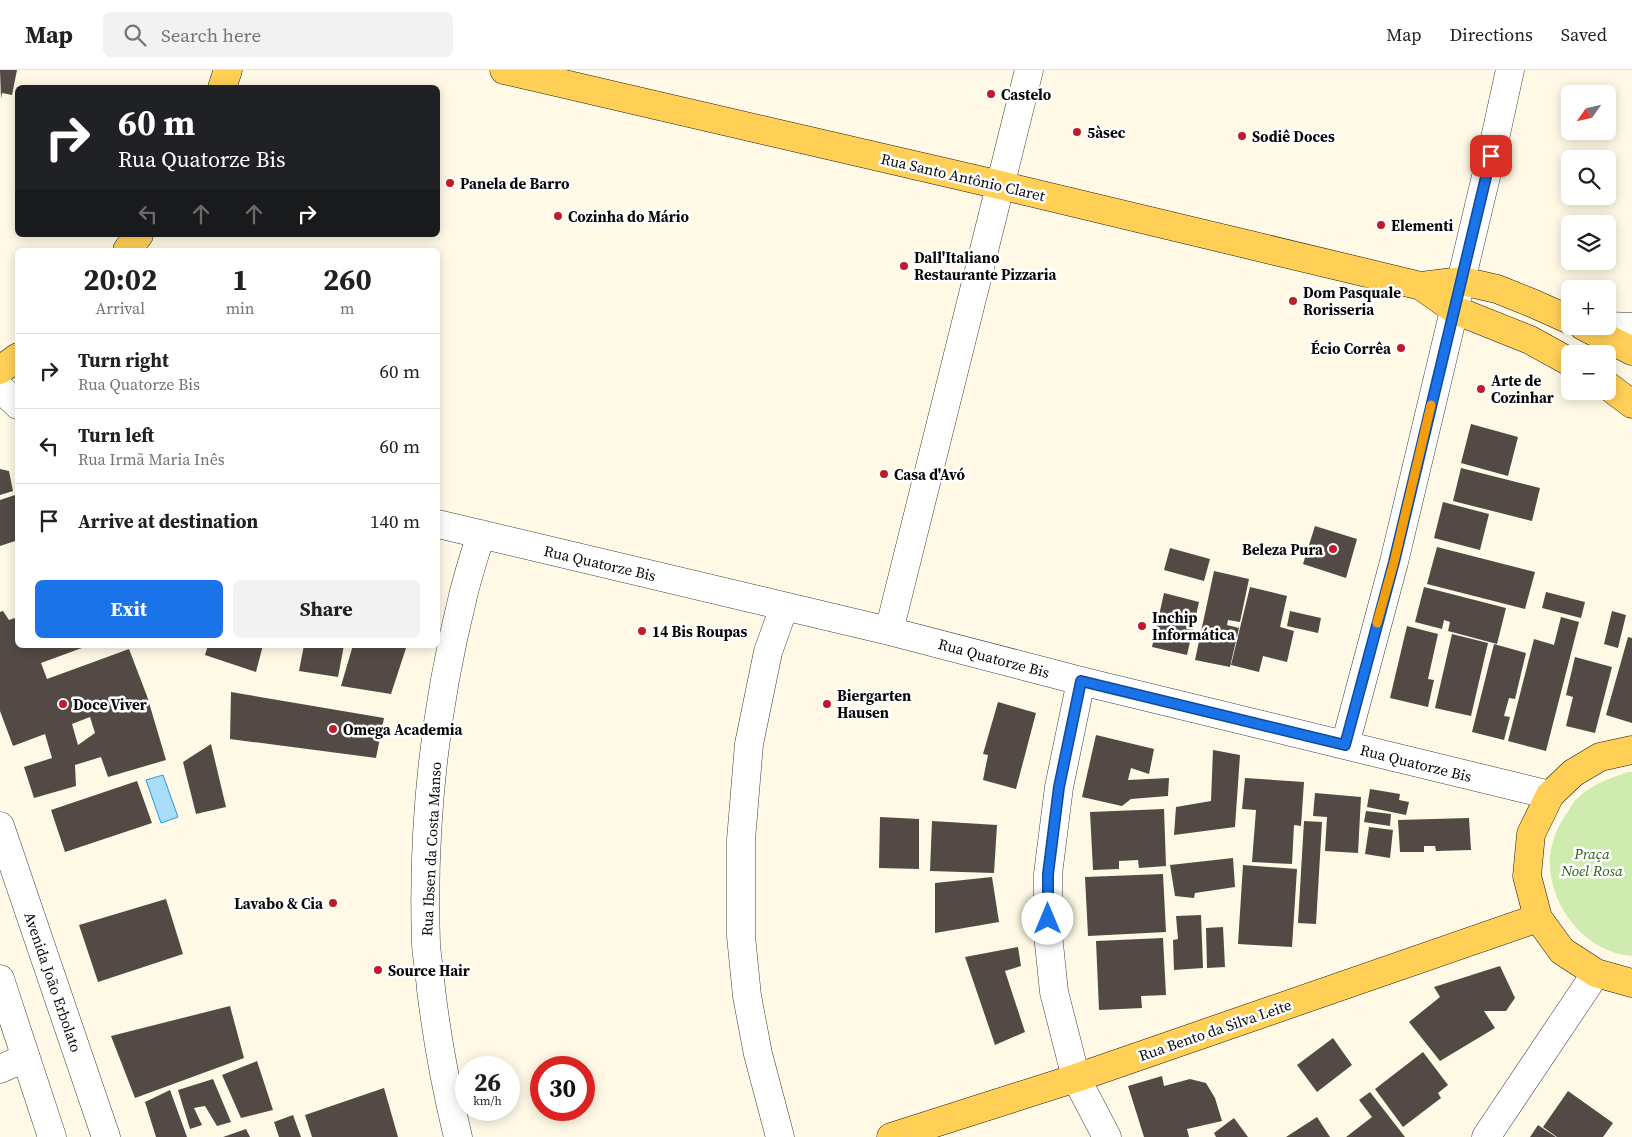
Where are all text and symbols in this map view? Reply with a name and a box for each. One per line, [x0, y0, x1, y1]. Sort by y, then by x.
search box [103, 12, 453, 57]
text: Map [25, 18, 73, 51]
icon: search [121, 21, 149, 49]
text: Search here [161, 22, 261, 48]
text: Map [1386, 22, 1422, 47]
text: Directions [1450, 22, 1533, 47]
text: Saved [1561, 22, 1607, 47]
place label: Castelo [1001, 84, 1052, 105]
north arrow [1561, 85, 1616, 140]
map controls [1561, 85, 1616, 400]
marker: Castelo [985, 88, 997, 100]
text: 60 m [118, 99, 195, 147]
icon: right [35, 105, 100, 170]
place label: 5àsec [1087, 122, 1126, 143]
marker: 5àsec [1071, 126, 1083, 138]
place label: Sodiê Doces [1252, 126, 1335, 147]
marker: Sodiê Doces [1236, 130, 1248, 142]
pin [1470, 135, 1512, 177]
icon: arrive [1477, 142, 1505, 170]
text: Rua Quatorze Bis [118, 144, 286, 174]
street label: Rua Santo Antônio Claret [879, 148, 1047, 206]
button: search [1561, 150, 1616, 205]
place label: Panela de Barro [460, 173, 570, 194]
marker: Panela de Barro [444, 177, 456, 189]
icon: left [134, 200, 162, 228]
icon: ahead [187, 200, 215, 228]
icon: ahead [240, 200, 268, 228]
icon: right [293, 200, 321, 228]
place label: Cozinha do Mário [568, 206, 689, 227]
marker: Cozinha do Mário [552, 210, 564, 222]
place label: Elementi [1391, 215, 1454, 236]
button: layers [1561, 215, 1616, 270]
marker: Elementi [1375, 219, 1387, 231]
place label: Dall'Italiano Restaurante Pizzaria [914, 247, 1058, 285]
text: 20:02 [83, 259, 157, 300]
text: 1 [232, 259, 248, 300]
text: 260 [323, 259, 372, 300]
marker: Dall'Italiano Restaurante Pizzaria [898, 260, 910, 272]
button: + [1561, 280, 1616, 335]
place label: Dom Pasquale Rorisseria [1303, 282, 1401, 320]
marker: Dom Pasquale Rorisseria [1287, 295, 1299, 307]
text: Arrival [96, 297, 145, 319]
text: min [226, 297, 255, 319]
text: m [340, 297, 354, 319]
place label: Écio Corrêa [1311, 338, 1392, 359]
marker: Écio Corrêa [1395, 342, 1407, 354]
button: − [1561, 345, 1616, 400]
text: Turn right [78, 347, 169, 373]
icon: right [35, 357, 63, 385]
text: 60 m [379, 358, 420, 384]
place label: Arte de Cozinhar [1491, 370, 1554, 408]
text: Rua Quatorze Bis [78, 373, 200, 395]
marker: Arte de Cozinhar [1475, 383, 1487, 395]
text: Turn left [78, 422, 154, 448]
icon: left [35, 432, 63, 460]
text: 60 m [379, 433, 420, 459]
text: Rua Irmã Maria Inês [78, 448, 225, 470]
place label: Casa d'Avó [894, 464, 965, 485]
marker: Casa d'Avó [878, 468, 890, 480]
icon: arrive [35, 507, 63, 535]
text: Arrive at destination [78, 508, 258, 534]
text: 140 m [370, 508, 420, 534]
place label: Beleza Pura [1242, 539, 1324, 560]
street label: Rua Quatorze Bis [542, 540, 658, 586]
marker: Beleza Pura [1327, 543, 1339, 555]
button: Exit [35, 580, 223, 638]
button: Share [233, 580, 420, 638]
place label: Inchip Informática [1152, 607, 1236, 645]
marker: Inchip Informática [1136, 620, 1148, 632]
place label: 14 Bis Roupas [652, 621, 747, 642]
marker: 14 Bis Roupas [636, 625, 648, 637]
street label: Rua Quatorze Bis [936, 633, 1052, 683]
place label: Biergarten Hausen [837, 685, 911, 723]
place label: Doce Viver [73, 694, 147, 715]
marker: Doce Viver [57, 698, 69, 710]
marker: Biergarten Hausen [821, 698, 833, 710]
place label: Omega Academia [343, 719, 463, 740]
marker: Omega Academia [327, 723, 339, 735]
street label: Rua Quatorze Bis [1358, 739, 1474, 787]
street label: Rua Ibsen da Costa Manso [416, 761, 446, 937]
park label: Praça Noel Rosa [1560, 843, 1623, 881]
position arrow [1021, 892, 1073, 944]
place label: Lavabo & Cia [234, 893, 324, 914]
marker: Lavabo & Cia [327, 897, 339, 909]
street label: Avenida João Erbolato [19, 909, 87, 1055]
place label: Source Hair [388, 960, 470, 981]
marker: Source Hair [372, 964, 384, 976]
street label: Rua Bento da Silva Leite [1136, 994, 1294, 1066]
speed limit sign: 30 [530, 1056, 595, 1121]
text: 26 [474, 1065, 501, 1099]
text: km/h [473, 1093, 502, 1109]

